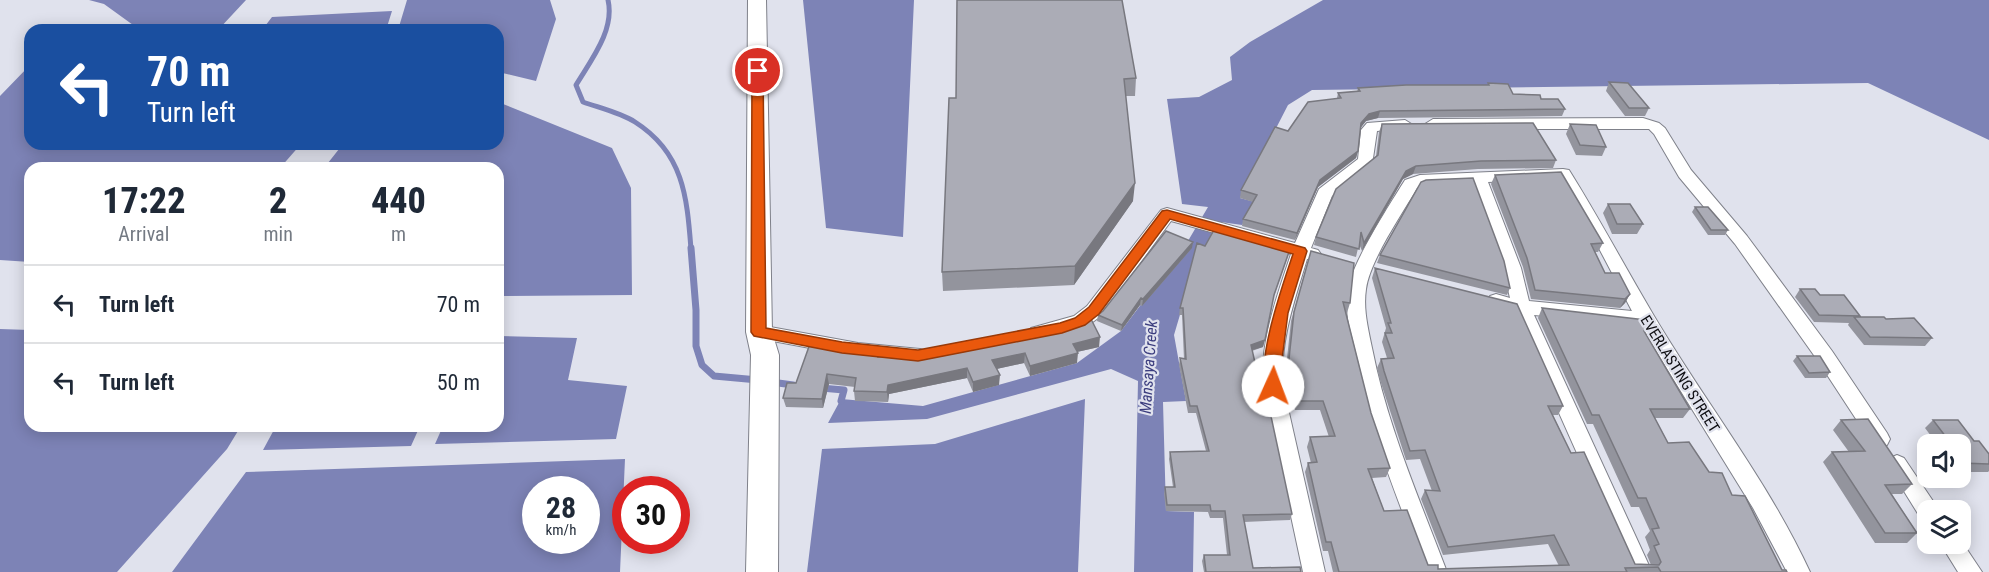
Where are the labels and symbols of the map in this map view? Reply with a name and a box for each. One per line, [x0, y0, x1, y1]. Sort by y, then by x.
pin [732, 45, 783, 96]
street label: EVERLASTING STREET [1637, 312, 1723, 436]
water label: Mansaya Creek [1136, 319, 1161, 414]
position arrow [1241, 354, 1305, 418]
speed limit sign: 30 [612, 476, 690, 554]

